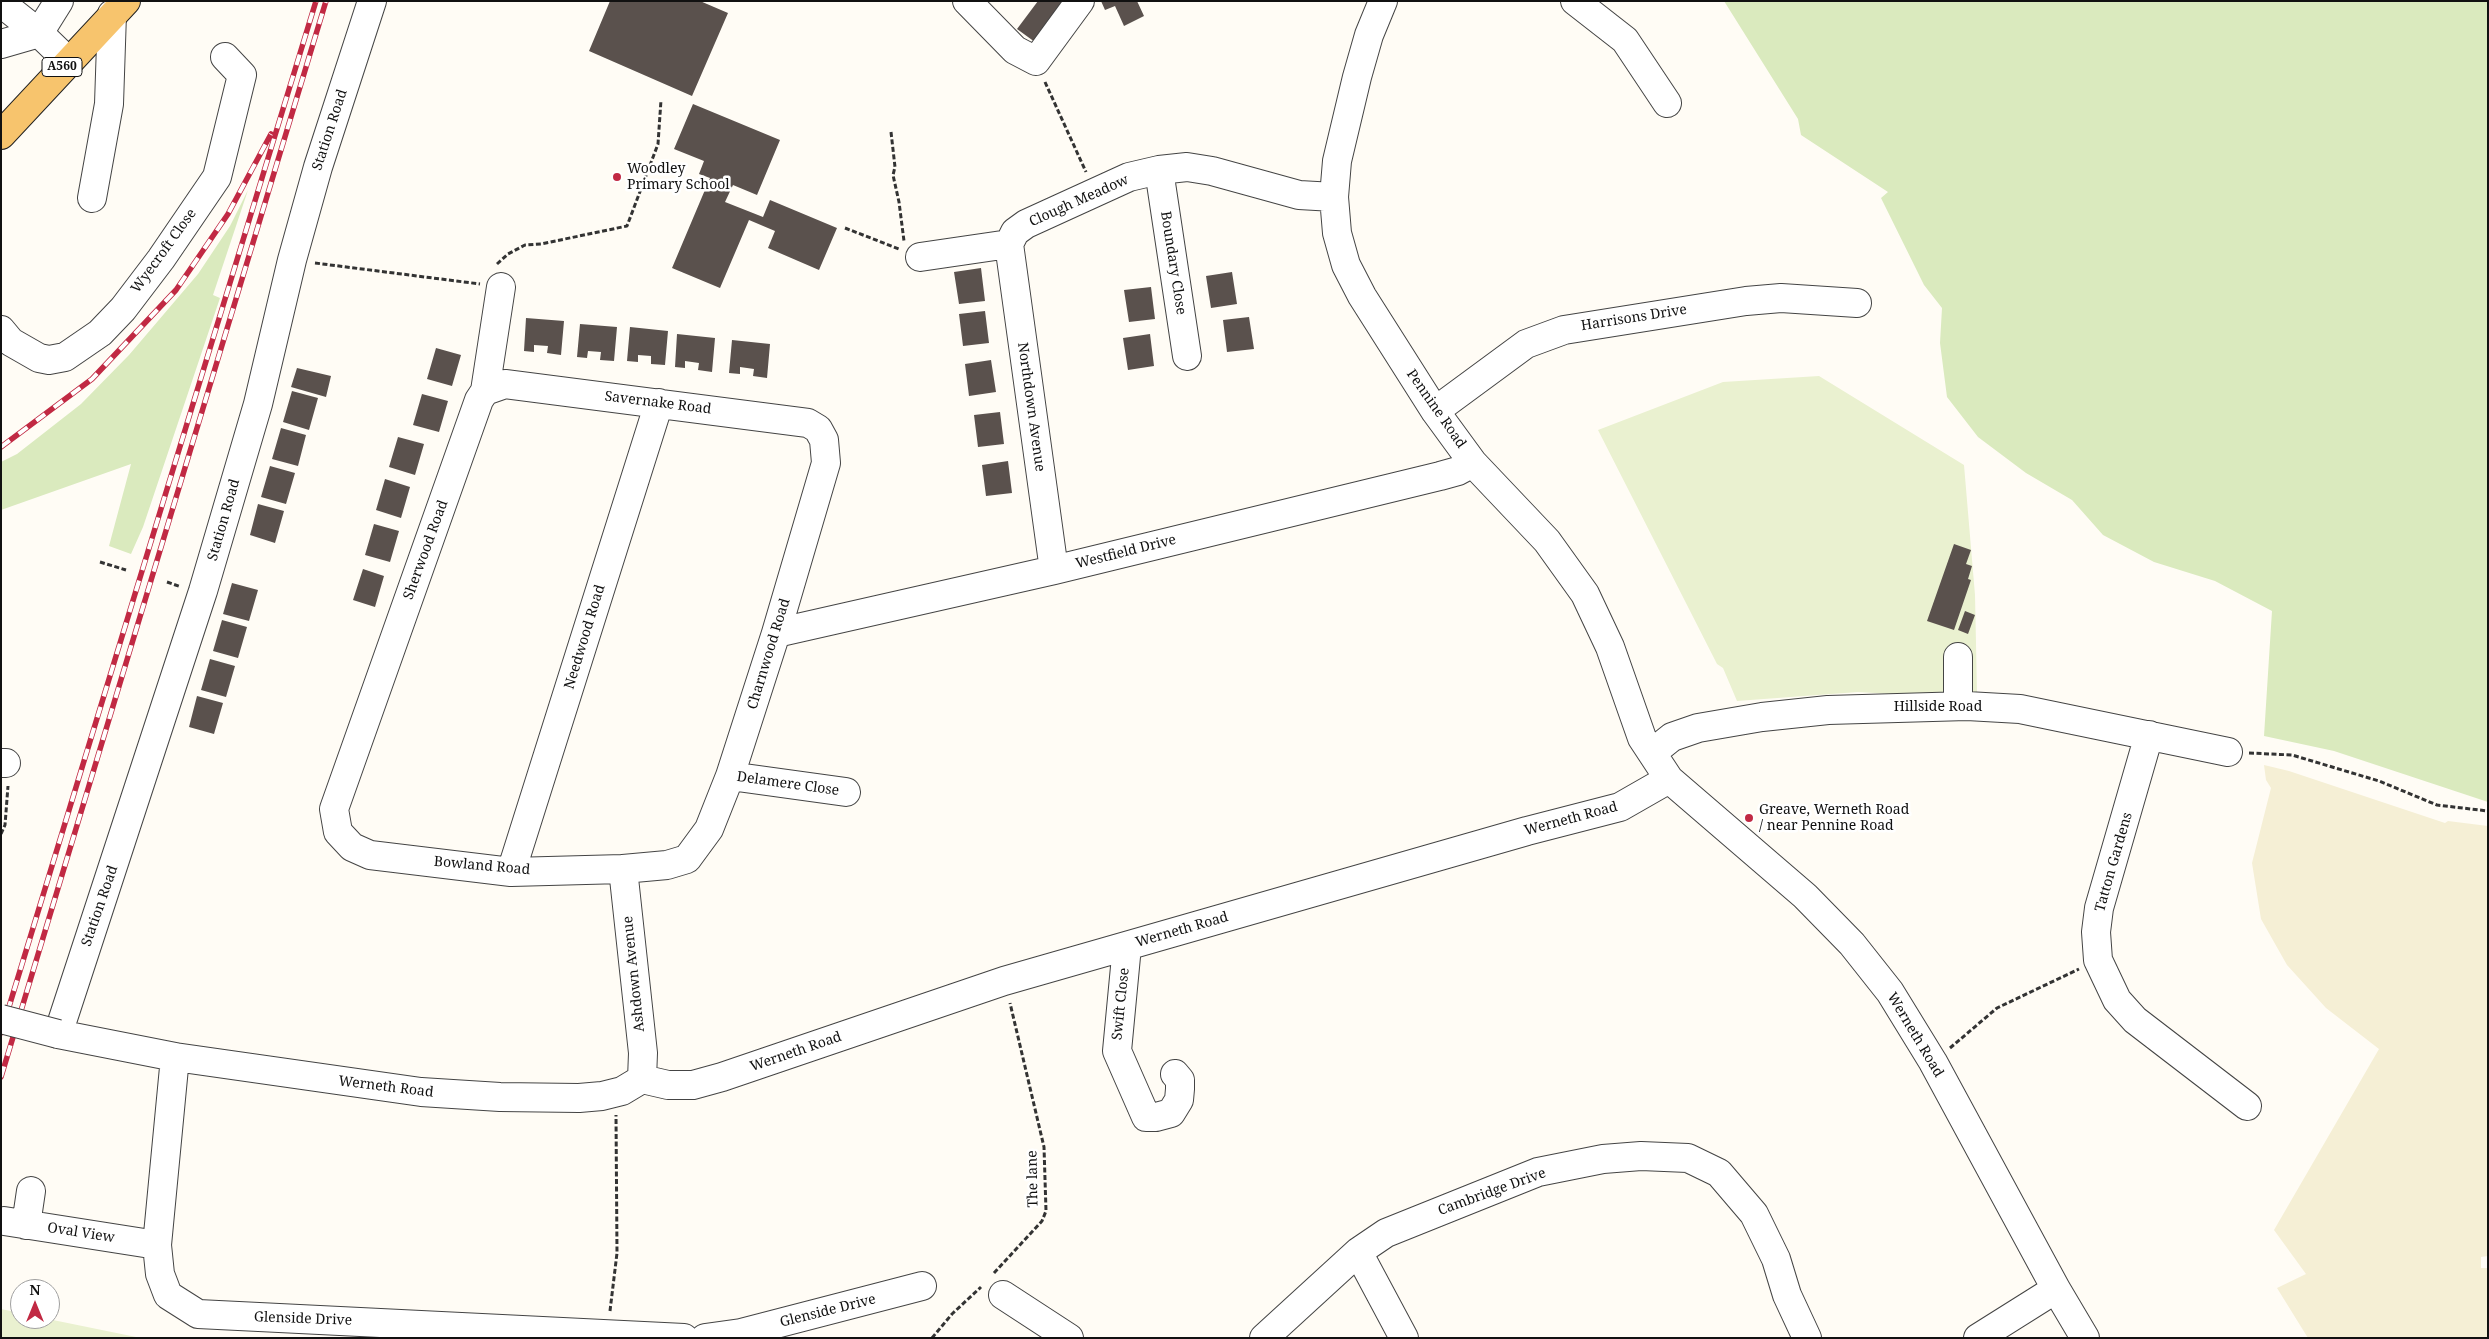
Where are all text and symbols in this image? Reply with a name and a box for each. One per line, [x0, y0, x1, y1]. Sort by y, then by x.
road number: A560 [42, 58, 82, 76]
street label: Station Road [309, 87, 351, 173]
place label: Woodley Primary School [627, 161, 730, 193]
marker: Woodley Primary School [611, 171, 623, 183]
street label: Clough Meadow [1027, 172, 1131, 230]
street label: Wyecroft Close [128, 206, 200, 296]
street label: Boundary Close [1157, 210, 1189, 316]
street label: Harrisons Drive [1580, 301, 1688, 335]
street label: Northdown Avenue [1014, 341, 1048, 473]
street label: Pennine Road [1403, 366, 1469, 452]
street label: Savernake Road [604, 388, 712, 418]
street label: Station Road [204, 477, 244, 563]
street label: Sherwood Road [400, 498, 452, 602]
street label: Westfield Drive [1074, 531, 1178, 573]
street label: Needwood Road [561, 583, 609, 691]
street label: Charnwood Road [744, 596, 794, 712]
street label: Hillside Road [1894, 699, 1982, 715]
street label: Delamere Close [736, 769, 840, 799]
street label: Werneth Road [1523, 799, 1619, 839]
place label: Greave, Werneth Road / near Pennine Road [1759, 802, 1909, 834]
street label: Tatton Gardens [2092, 810, 2136, 914]
marker: Greave, Werneth Road / near Pennine Road [1743, 812, 1755, 824]
street label: Bowland Road [433, 853, 531, 879]
street label: Station Road [78, 863, 122, 949]
street label: Werneth Road [1134, 909, 1230, 951]
street label: Ashdown Avenue [620, 915, 648, 1033]
street label: Swift Close [1109, 967, 1133, 1041]
street label: Werneth Road [1883, 990, 1947, 1080]
street label: Werneth Road [748, 1028, 844, 1076]
street label: Werneth Road [338, 1073, 434, 1101]
street label: The lane [1024, 1150, 1042, 1208]
street label: Cambridge Drive [1436, 1165, 1548, 1219]
street label: Oval View [46, 1219, 116, 1247]
north arrow [10, 1279, 60, 1329]
text: N [29, 1280, 41, 1299]
street label: Glenside Drive [778, 1291, 878, 1331]
street label: Glenside Drive [254, 1309, 352, 1329]

